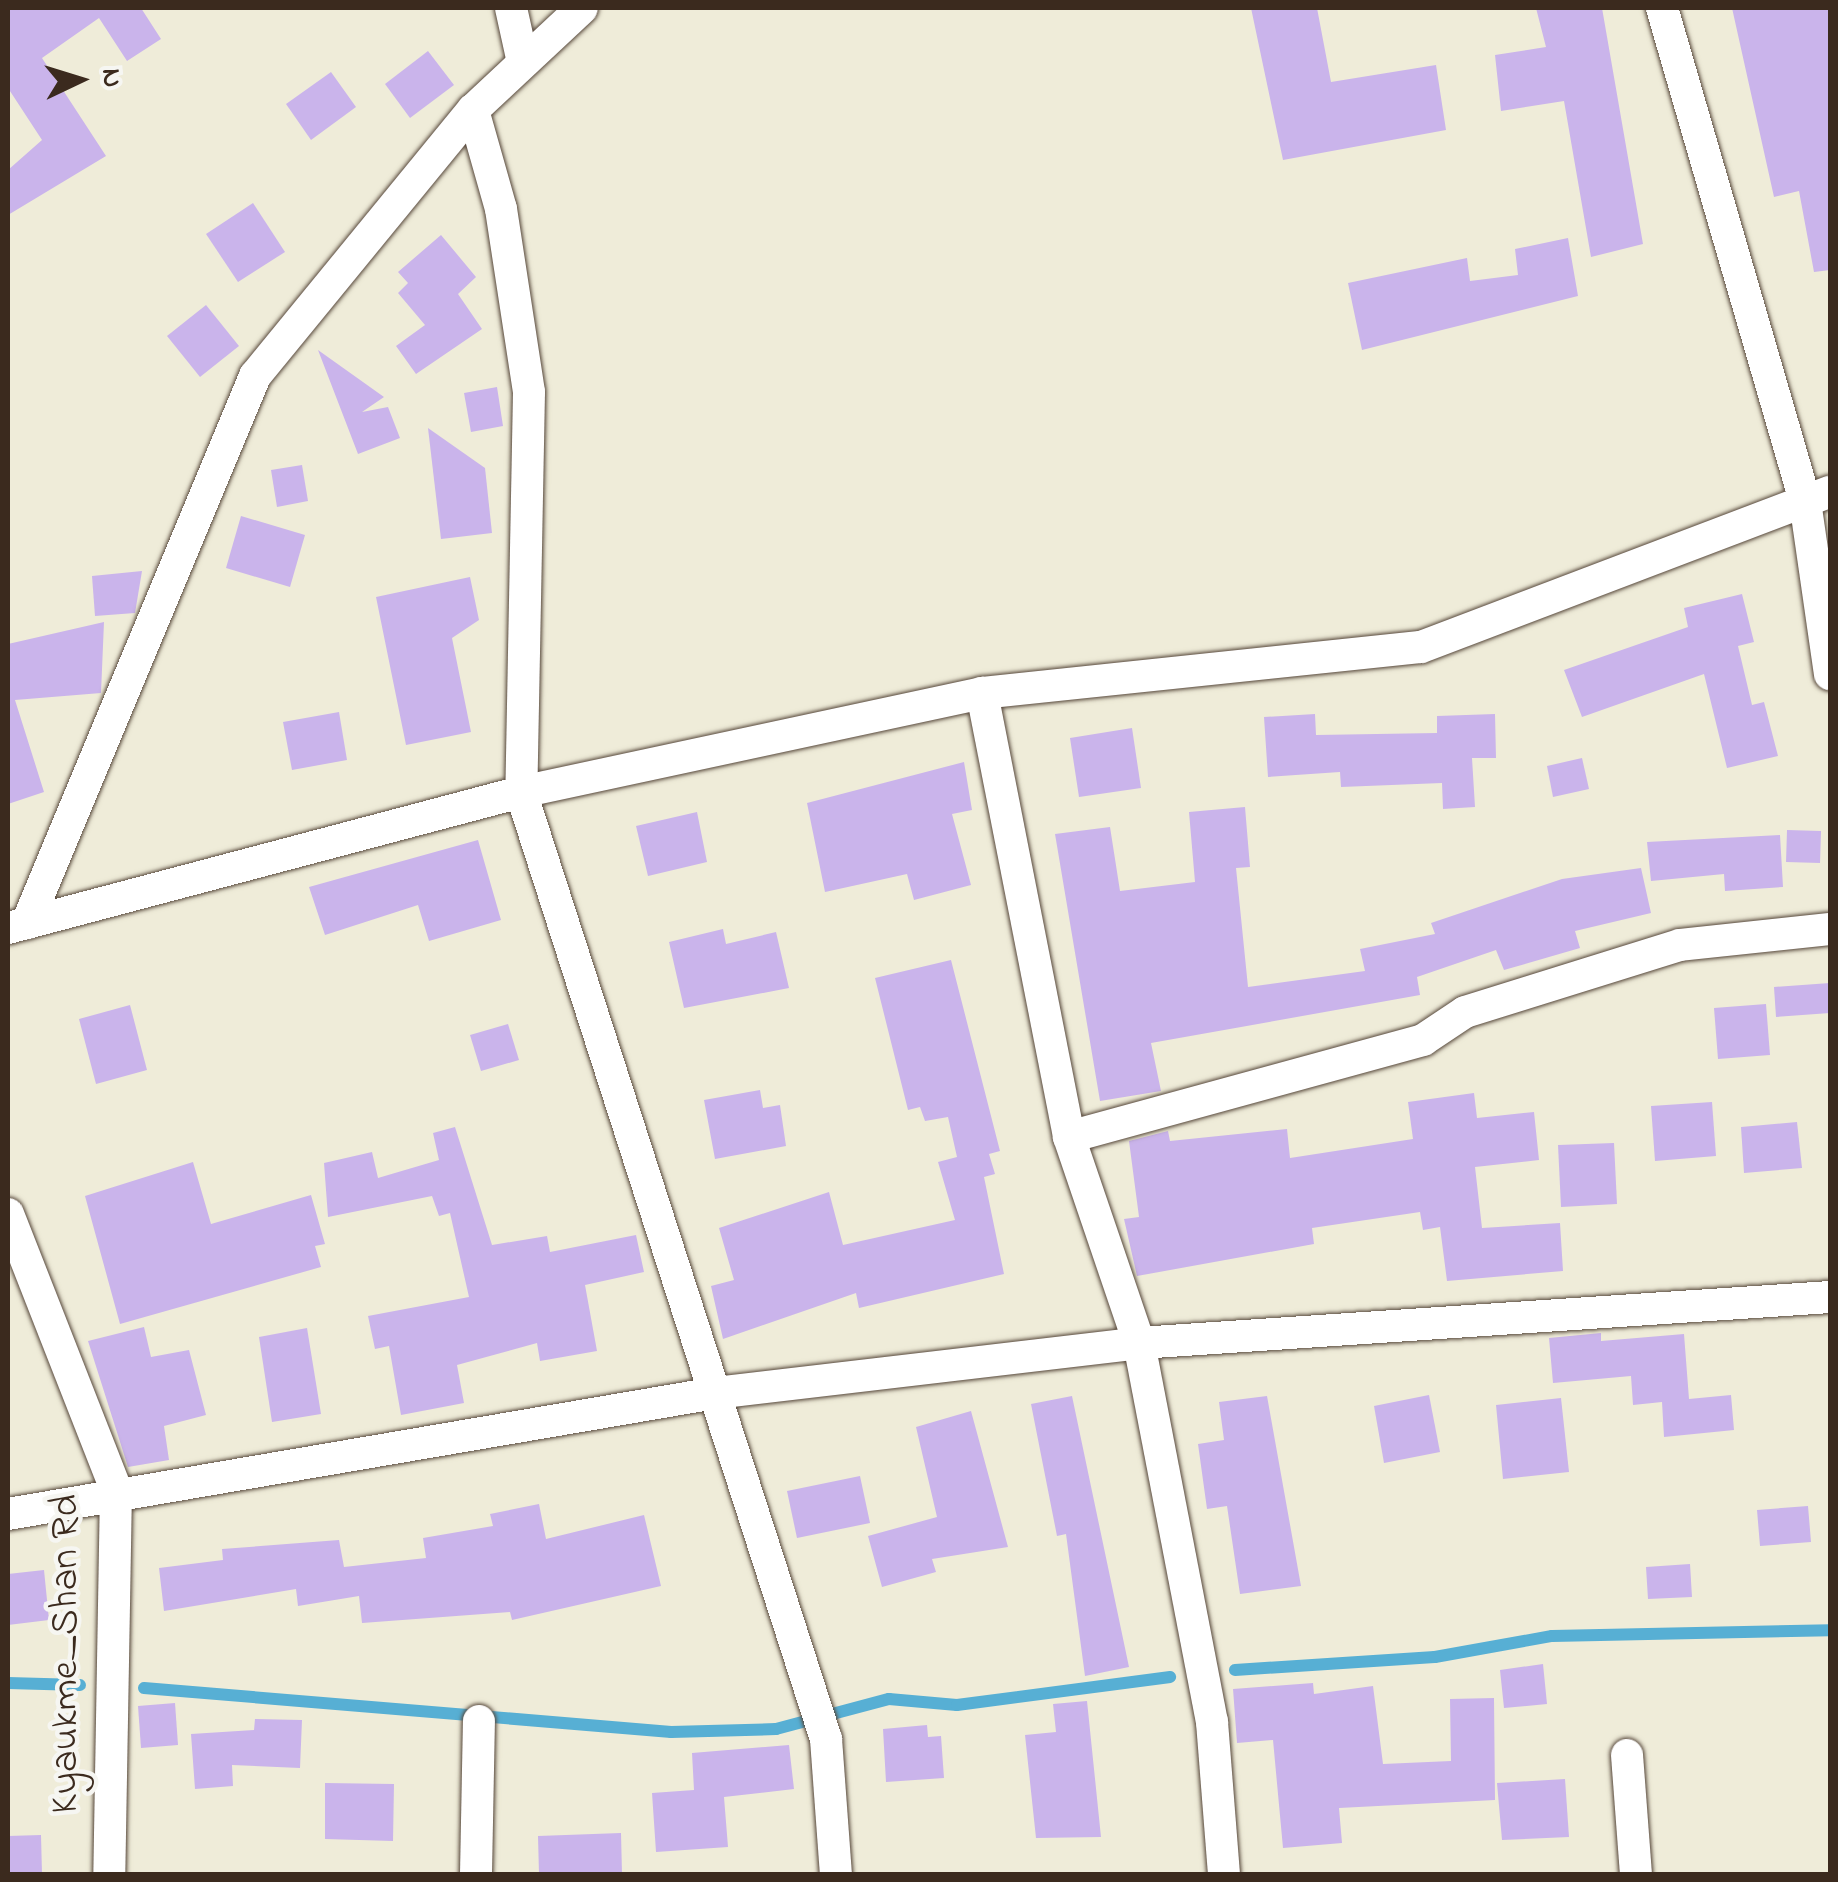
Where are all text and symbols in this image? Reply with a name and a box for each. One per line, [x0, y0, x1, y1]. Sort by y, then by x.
north arrow [30, 30, 130, 130]
text: N [89, 67, 132, 89]
street label: Kyaukme_Shan Rd [43, 1494, 91, 1814]

